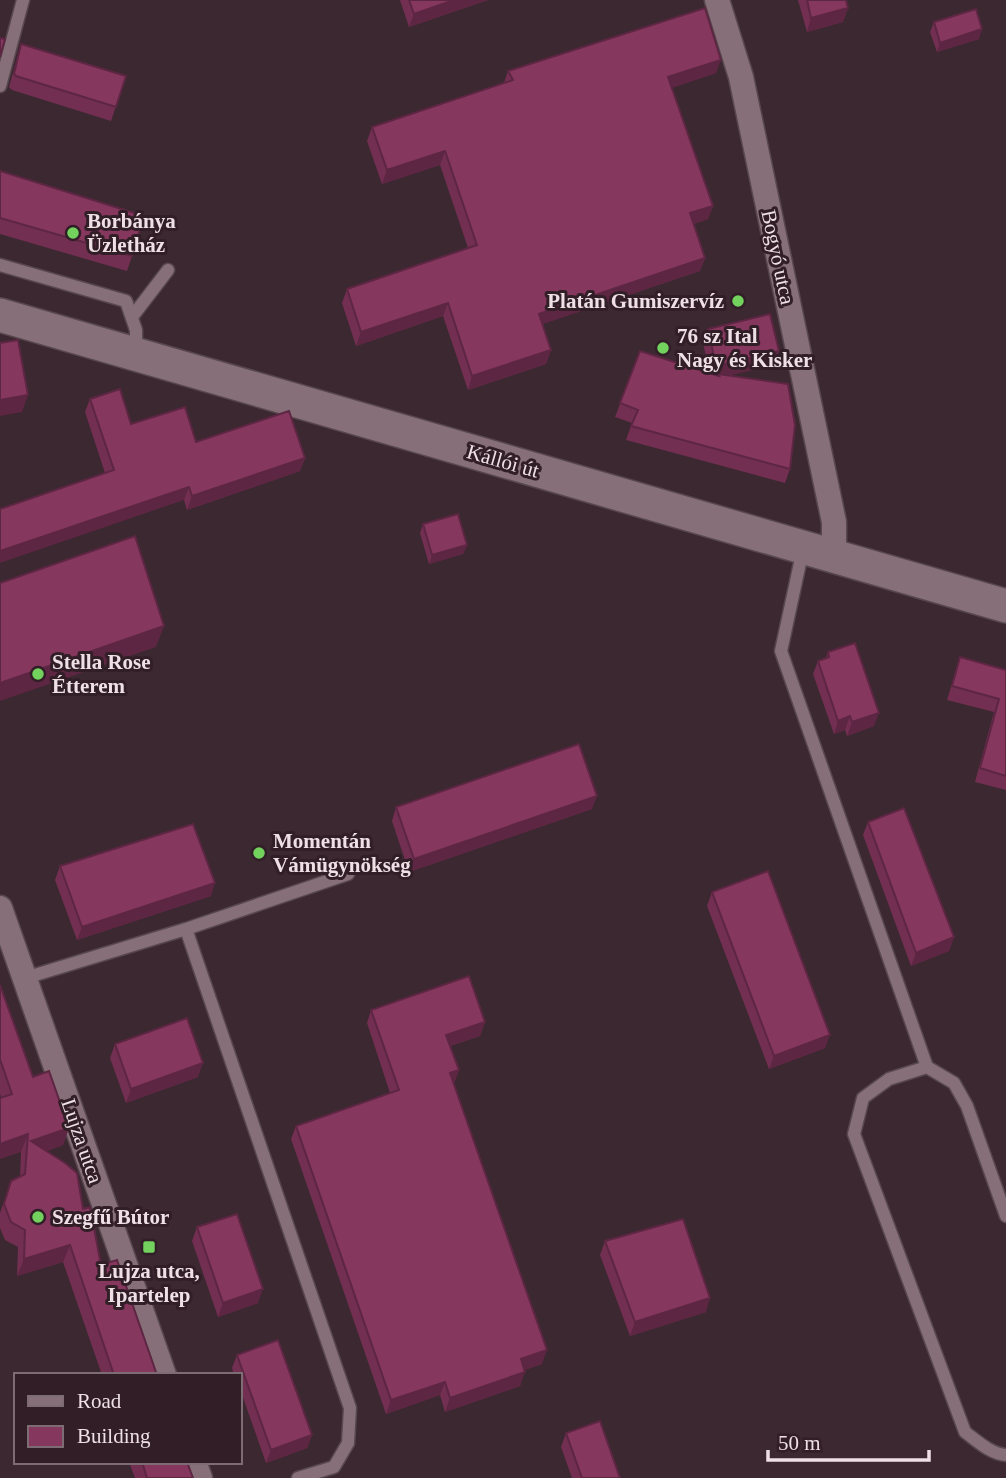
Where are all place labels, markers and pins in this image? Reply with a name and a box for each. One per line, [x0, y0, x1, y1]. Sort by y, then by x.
place label: Borbánya Üzletház [87, 209, 176, 257]
marker: Borbánya Üzletház [65, 225, 81, 241]
place label: Platán Gumiszervíz [547, 289, 724, 313]
marker: Platán Gumiszervíz [730, 293, 746, 309]
place label: 76 sz Ital Nagy és Kisker [677, 324, 812, 372]
marker: 76 sz Ital Nagy és Kisker [655, 340, 671, 356]
place label: Stella Rose Étterem [52, 650, 151, 698]
marker: Stella Rose Étterem [30, 666, 46, 682]
place label: Momentán Vámügynökség [273, 829, 411, 877]
marker: Momentán Vámügynökség [251, 845, 267, 861]
place label: Szegfű Bútor [52, 1205, 169, 1229]
marker: Szegfű Bútor [30, 1209, 46, 1225]
marker: Lujza utca, Ipartelep [141, 1239, 157, 1255]
place label: Lujza utca, Ipartelep [98, 1259, 200, 1307]

